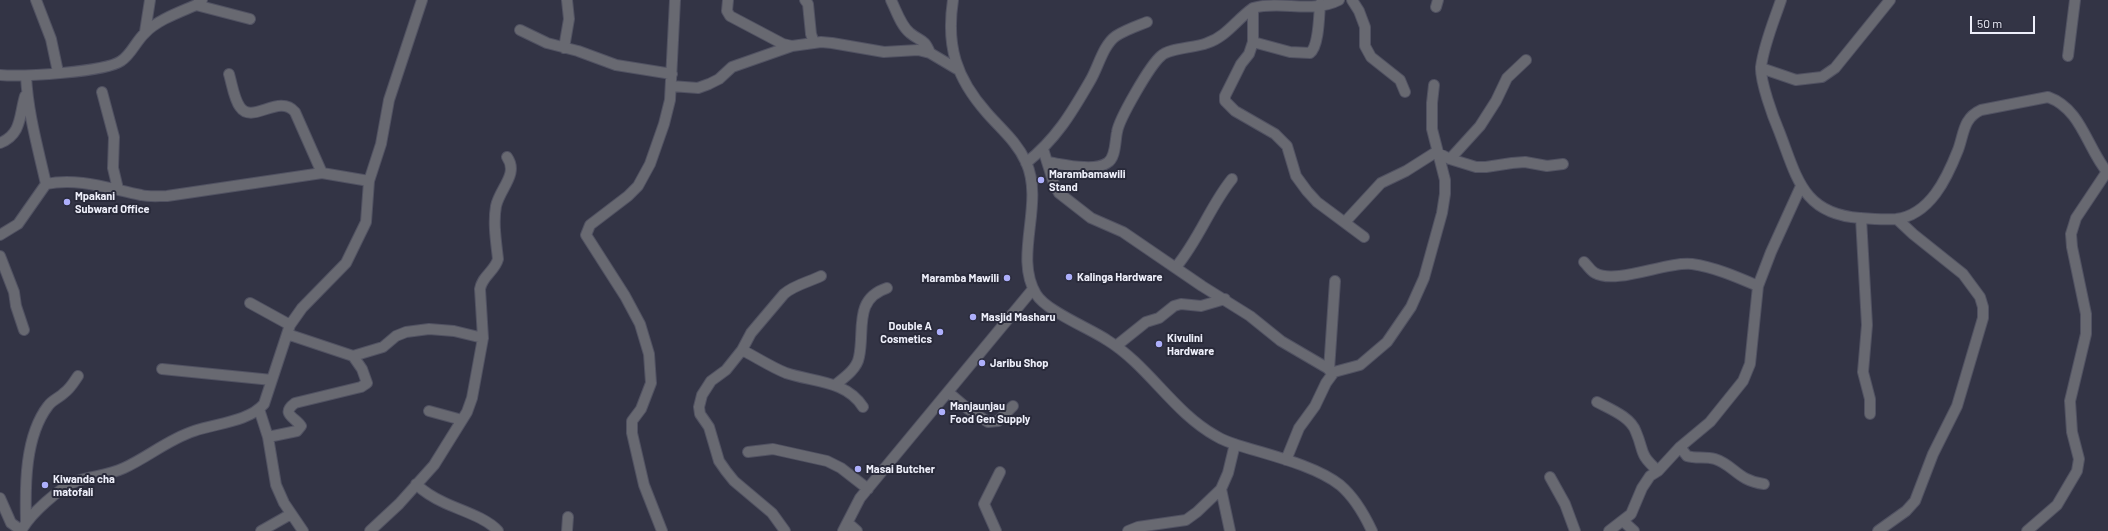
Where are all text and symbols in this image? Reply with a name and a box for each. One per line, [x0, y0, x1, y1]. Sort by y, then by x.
scale bar [1972, 8, 2037, 34]
text: 50 m [1977, 16, 2002, 30]
place label: Marambamawili Stand [1049, 167, 1126, 193]
marker: Marambamawili Stand [1036, 175, 1046, 185]
place label: Mpakani Subward Office [75, 189, 150, 215]
marker: Mpakani Subward Office [62, 197, 72, 207]
place label: Kalinga Hardware [1077, 270, 1163, 284]
place label: Maramba Mawili [922, 271, 999, 285]
marker: Kalinga Hardware [1064, 272, 1074, 282]
marker: Maramba Mawili [1002, 273, 1012, 283]
place label: Masjid Masharu [981, 310, 1055, 324]
marker: Masjid Masharu [968, 312, 978, 322]
place label: Double A Cosmetics [880, 319, 932, 345]
marker: Double A Cosmetics [935, 327, 945, 337]
place label: Kivulini Hardware [1167, 331, 1214, 357]
marker: Kivulini Hardware [1154, 339, 1164, 349]
place label: Jaribu Shop [990, 356, 1049, 370]
marker: Jaribu Shop [977, 358, 987, 368]
place label: Manjaunjau Food Gen Supply [950, 399, 1030, 425]
marker: Manjaunjau Food Gen Supply [937, 407, 947, 417]
place label: Masai Butcher [866, 462, 935, 476]
marker: Masai Butcher [853, 464, 863, 474]
place label: Kiwanda cha matofali [53, 472, 115, 498]
marker: Kiwanda cha matofali [40, 480, 50, 490]

